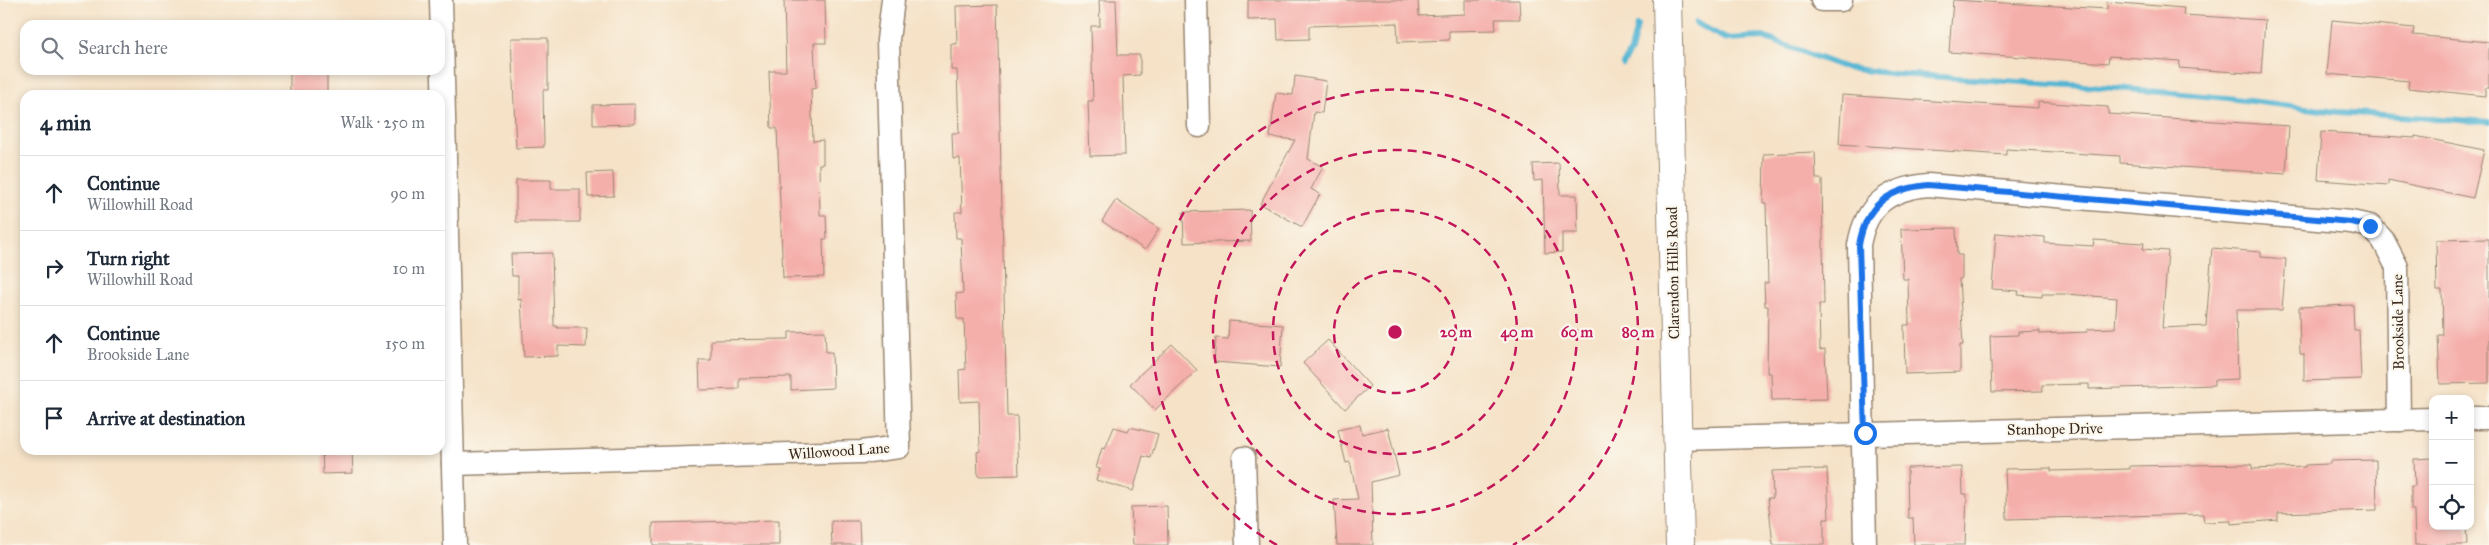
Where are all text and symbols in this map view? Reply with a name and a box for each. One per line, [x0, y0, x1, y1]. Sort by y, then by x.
search box [20, 20, 445, 75]
icon: search [38, 34, 66, 62]
text: Search here [78, 36, 168, 59]
text: 4 min [40, 110, 91, 136]
text: Walk · 250 m [340, 113, 425, 132]
text: Continue [87, 172, 160, 195]
icon: ahead [40, 179, 68, 207]
text: 90 m [390, 184, 425, 203]
text: Willowhill Road [87, 195, 193, 214]
street label: Clarendon Hills Road [1663, 206, 1683, 340]
route end [2359, 215, 2382, 238]
text: Turn right [87, 247, 170, 270]
icon: right [40, 254, 68, 282]
text: 10 m [393, 259, 425, 278]
text: Willowhill Road [87, 270, 193, 289]
street label: Brookside Lane [2388, 274, 2408, 370]
text: Continue [87, 322, 160, 345]
centre of rings [1386, 323, 1404, 341]
text: 20 m [1440, 323, 1472, 341]
text: 40 m [1501, 323, 1534, 342]
text: 60 m [1561, 323, 1594, 341]
text: 80 m [1622, 323, 1655, 341]
icon: ahead [40, 329, 68, 357]
text: 150 m [385, 334, 425, 353]
text: Brookside Lane [87, 345, 189, 364]
map controls [2429, 395, 2474, 530]
button: + [2429, 395, 2474, 440]
icon: arrive [40, 404, 68, 432]
text: Arrive at destination [87, 407, 245, 430]
street label: Stanhope Drive [2007, 419, 2103, 439]
route start [1854, 422, 1877, 445]
street label: Willowood Lane [788, 438, 890, 464]
button: − [2429, 440, 2474, 485]
button: locate [2429, 485, 2474, 530]

